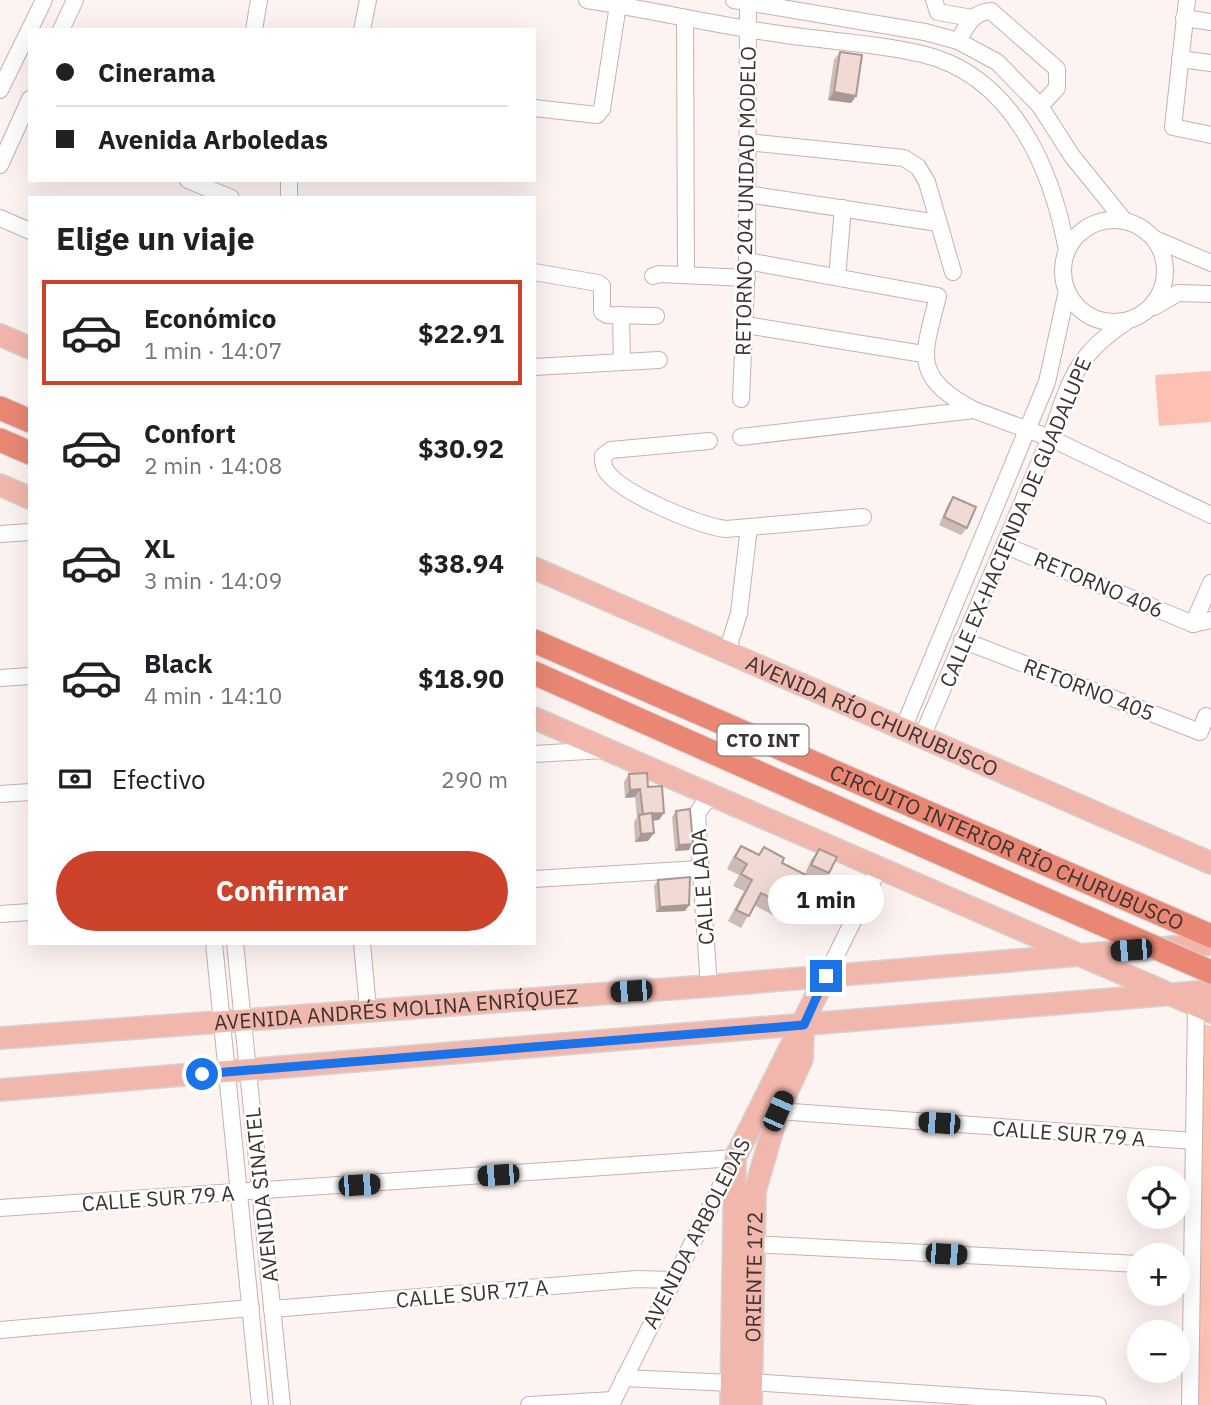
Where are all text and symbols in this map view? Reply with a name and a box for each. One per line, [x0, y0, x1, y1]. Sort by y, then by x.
street label: RETORNO 204 UNIDAD MODELO [728, 46, 762, 356]
text: Cinerama [98, 55, 215, 89]
text: Avenida Arboledas [98, 122, 328, 156]
text: Elige un viaje [56, 217, 255, 259]
icon: car [60, 301, 123, 364]
text: Económico [144, 301, 276, 335]
text: $22.91 [418, 316, 504, 350]
text: 1 min · 14:07 [144, 335, 282, 365]
street label: CALLE EX-HACIENDA DE GUADALUPE [933, 353, 1097, 691]
icon: car [60, 416, 123, 479]
text: Confort [144, 416, 236, 450]
text: $30.92 [418, 431, 504, 465]
text: 2 min · 14:08 [144, 450, 282, 480]
icon: car [60, 531, 123, 594]
text: XL [144, 531, 175, 565]
street label: RETORNO 406 [1030, 544, 1168, 624]
text: $38.94 [418, 546, 504, 580]
text: 3 min · 14:09 [144, 565, 282, 595]
icon: car [60, 646, 123, 709]
text: Black [144, 646, 212, 680]
street label: AVENIDA RÍO CHURUBUSCO [742, 648, 1003, 783]
street label: RETORNO 405 [1020, 651, 1158, 727]
text: $18.90 [418, 661, 504, 695]
text: 4 min · 14:10 [144, 680, 282, 710]
road number: CTO INT [718, 724, 808, 755]
street label: CIRCUITO INTERIOR RÍO CHURUBUSCO [826, 758, 1188, 937]
icon: cash [56, 760, 94, 798]
text: Efectivo [112, 762, 206, 796]
text: 290 m [441, 764, 508, 794]
street label: CALLE LADA [684, 828, 720, 946]
button: Confirmar [56, 851, 508, 931]
callout: 1 min [768, 874, 884, 923]
text: 1 min [796, 884, 856, 914]
car [1110, 938, 1153, 962]
route end [810, 960, 842, 992]
car [610, 979, 653, 1003]
street label: AVENIDA ANDRÉS MOLINA ENRÍQUEZ [213, 982, 579, 1036]
route start [186, 1058, 218, 1090]
car [760, 1088, 797, 1134]
street label: AVENIDA SINATEL [238, 1106, 284, 1284]
car [918, 1111, 961, 1135]
street label: CALLE SUR 79 A [992, 1114, 1146, 1152]
street label: AVENIDA ARBOLEDAS [636, 1133, 756, 1333]
car [477, 1163, 520, 1187]
map controls [1127, 1166, 1190, 1383]
button: locate [1127, 1166, 1190, 1229]
car [338, 1173, 381, 1197]
street label: CALLE SUR 79 A [81, 1179, 235, 1217]
street label: ORIENTE 172 [738, 1211, 769, 1343]
car [925, 1242, 968, 1266]
button: + [1127, 1243, 1190, 1306]
street label: CALLE SUR 77 A [394, 1272, 550, 1314]
button: − [1127, 1320, 1190, 1383]

